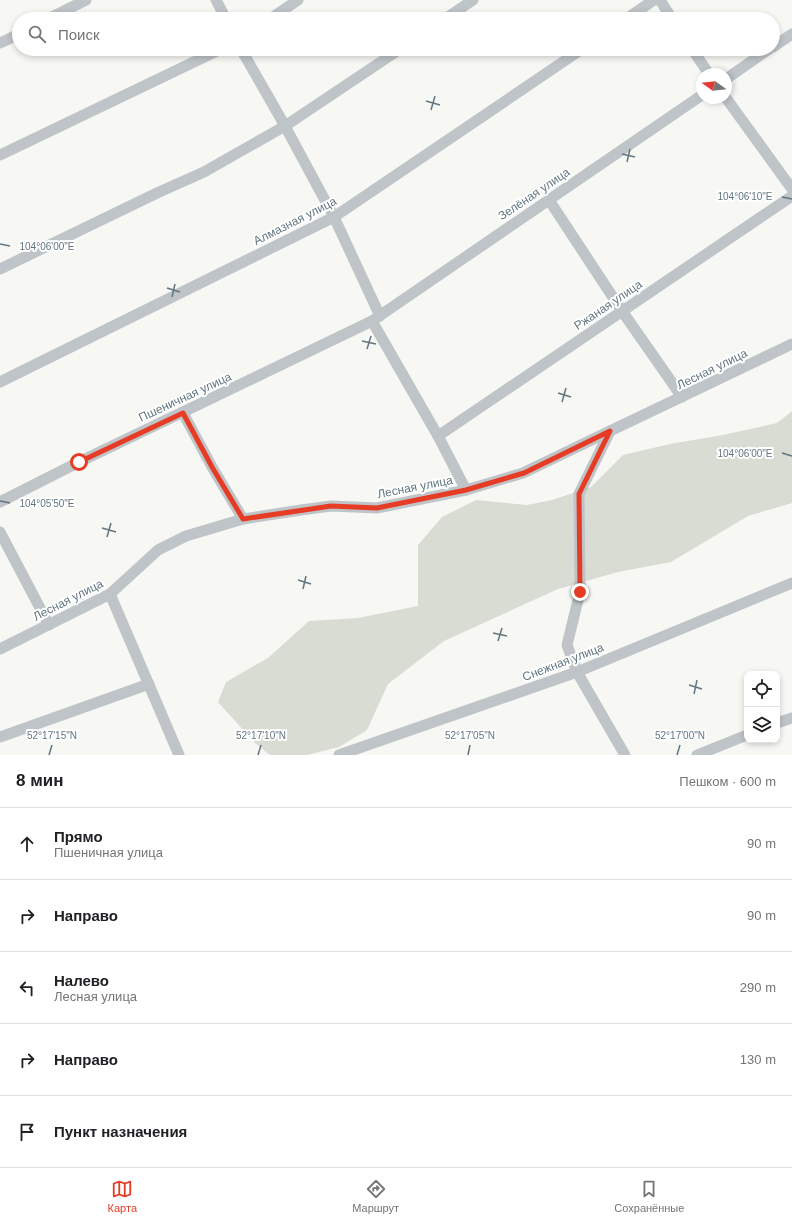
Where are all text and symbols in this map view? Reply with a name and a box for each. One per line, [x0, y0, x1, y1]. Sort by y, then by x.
search box [12, 12, 780, 56]
icon: search [26, 23, 48, 45]
text: Поиск [58, 26, 100, 43]
north arrow [696, 68, 732, 104]
street label: Зелёная улица [496, 165, 573, 223]
text: 104°06'10"E [717, 191, 773, 202]
street label: Алмазная улица [251, 194, 339, 248]
text: 104°06'00"E [19, 241, 75, 252]
street label: Ржаная улица [571, 277, 645, 333]
street label: Лесная улица [674, 346, 750, 392]
street label: Пшеничная улица [136, 369, 234, 425]
text: 104°06'00"E [717, 448, 773, 459]
route start [70, 453, 88, 471]
street label: Лесная улица [376, 473, 454, 501]
text: 104°05'50"E [19, 498, 75, 509]
street label: Лесная улица [31, 576, 106, 624]
route end [571, 583, 589, 601]
street label: Снежная улица [520, 640, 606, 684]
map controls [744, 671, 780, 743]
button: locate [744, 671, 780, 707]
button: layers [744, 707, 780, 743]
text: 52°17'15"N [27, 730, 77, 741]
text: 52°17'10"N [236, 730, 286, 741]
text: 52°17'05"N [445, 730, 495, 741]
text: 52°17'00"N [655, 730, 705, 741]
text: 8 мин [16, 771, 63, 790]
text: Пешком · 600 m [679, 774, 776, 789]
text: Прямо [54, 828, 103, 845]
icon: ahead [16, 833, 38, 855]
text: 90 m [747, 836, 776, 851]
text: Пшеничная улица [54, 845, 163, 860]
icon: right [16, 905, 38, 927]
text: Направо [54, 907, 118, 924]
text: 90 m [747, 908, 776, 923]
text: Налево [54, 972, 109, 989]
icon: left [16, 977, 38, 999]
text: 290 m [740, 980, 776, 995]
text: Лесная улица [54, 989, 137, 1004]
icon: right [16, 1049, 38, 1071]
text: Направо [54, 1051, 118, 1068]
text: 130 m [740, 1052, 776, 1067]
icon: arrive [16, 1121, 38, 1143]
text: Пункт назначения [54, 1123, 187, 1140]
tab: Карта [108, 1178, 137, 1214]
tab: Маршрут [352, 1178, 399, 1214]
tab: Сохранённые [614, 1178, 684, 1214]

